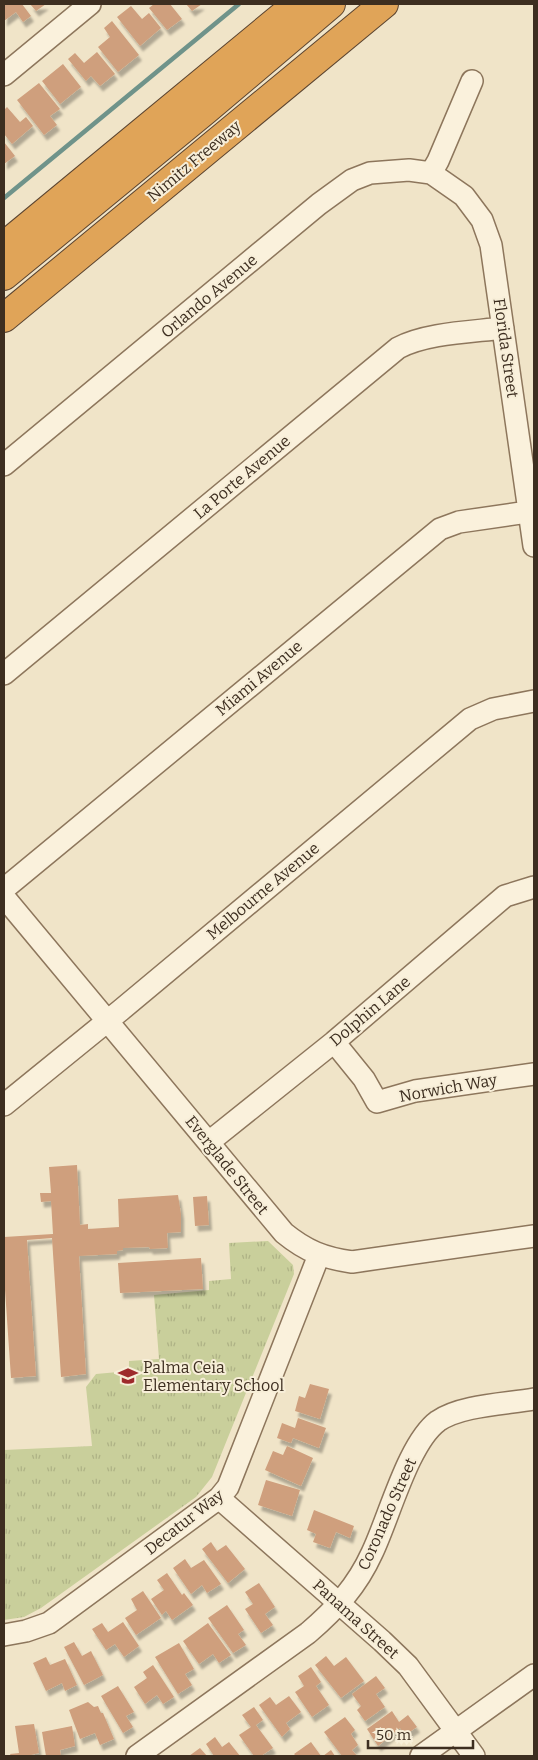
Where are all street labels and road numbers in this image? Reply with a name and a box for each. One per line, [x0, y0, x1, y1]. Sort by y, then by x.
street label: Nimitz Freeway [143, 116, 245, 206]
street label: Orlando Avenue [157, 250, 261, 342]
street label: Florida Street [490, 297, 522, 399]
street label: La Porte Avenue [190, 431, 294, 523]
street label: Miami Avenue [212, 636, 306, 720]
street label: Melbourne Avenue [203, 838, 323, 944]
street label: Dolphin Lane [326, 972, 414, 1050]
street label: Norwich Way [398, 1070, 499, 1106]
street label: Everglade Street [181, 1112, 273, 1218]
street label: Coronado Street [354, 1455, 420, 1573]
street label: Decatur Way [141, 1485, 228, 1559]
street label: Panama Street [309, 1575, 403, 1663]

